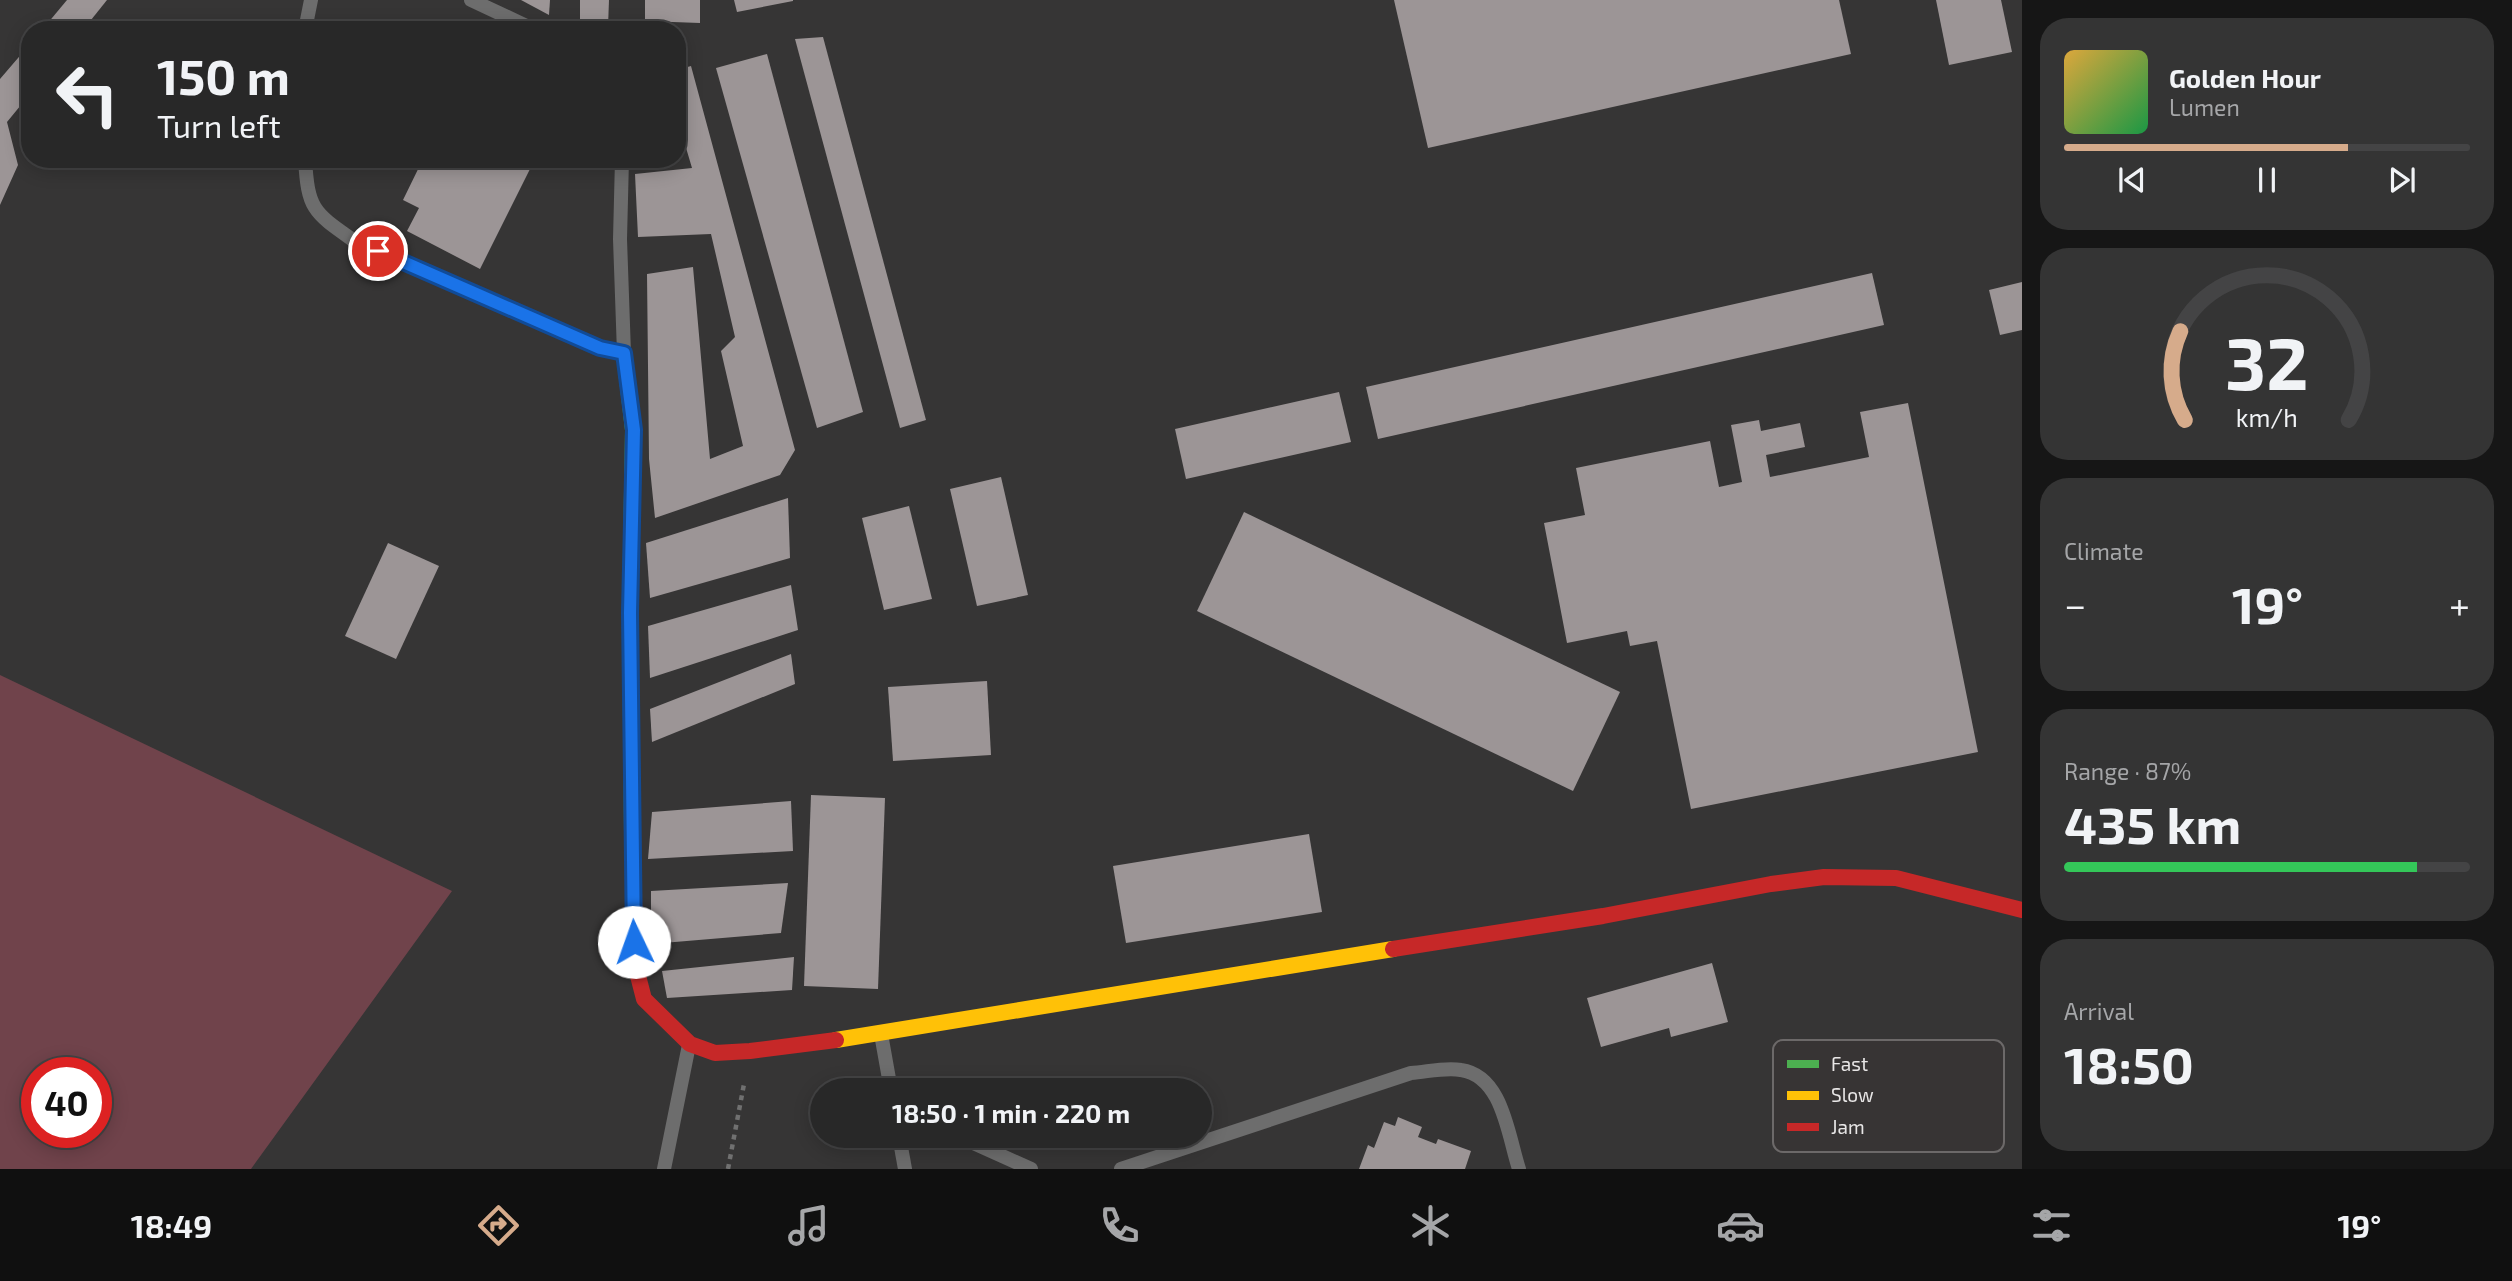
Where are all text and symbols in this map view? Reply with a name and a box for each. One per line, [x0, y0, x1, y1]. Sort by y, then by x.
text: 150 m [157, 46, 290, 105]
icon: left [42, 49, 133, 140]
text: Golden Hour [2169, 62, 2321, 93]
text: Lumen [2169, 93, 2240, 121]
text: Turn left [157, 106, 281, 144]
icon: previous [2113, 161, 2151, 199]
icon: pause [2248, 161, 2286, 199]
icon: next [2383, 161, 2421, 199]
pin [348, 221, 408, 281]
icon: arrive [359, 232, 397, 270]
text: 32 [2225, 318, 2309, 406]
text: km/h [2236, 402, 2298, 432]
text: Climate [2064, 537, 2144, 565]
text: 19° [2232, 572, 2303, 634]
text: − [2064, 581, 2086, 627]
text: + [2449, 581, 2470, 627]
text: Range · 87% [2064, 757, 2191, 785]
text: 435 km [2064, 792, 2241, 854]
position arrow [597, 905, 671, 979]
text: Arrival [2064, 997, 2134, 1025]
text: 18:50 [2064, 1032, 2194, 1094]
legend [1773, 1040, 2004, 1152]
text: Fast [1831, 1052, 1868, 1075]
speed limit sign: 40 [21, 1057, 112, 1148]
text: Slow [1831, 1083, 1874, 1106]
text: 18:50 · 1 min · 220 m [892, 1097, 1130, 1128]
text: Jam [1831, 1115, 1865, 1138]
icon: directions [474, 1201, 523, 1250]
icon: music [784, 1201, 833, 1250]
icon: phone [1095, 1201, 1144, 1250]
icon: climate [1406, 1201, 1455, 1250]
icon: car [1716, 1201, 1765, 1250]
icon: filters [2027, 1201, 2076, 1250]
text: 18:49 [131, 1206, 212, 1244]
text: 19° [2337, 1206, 2381, 1244]

